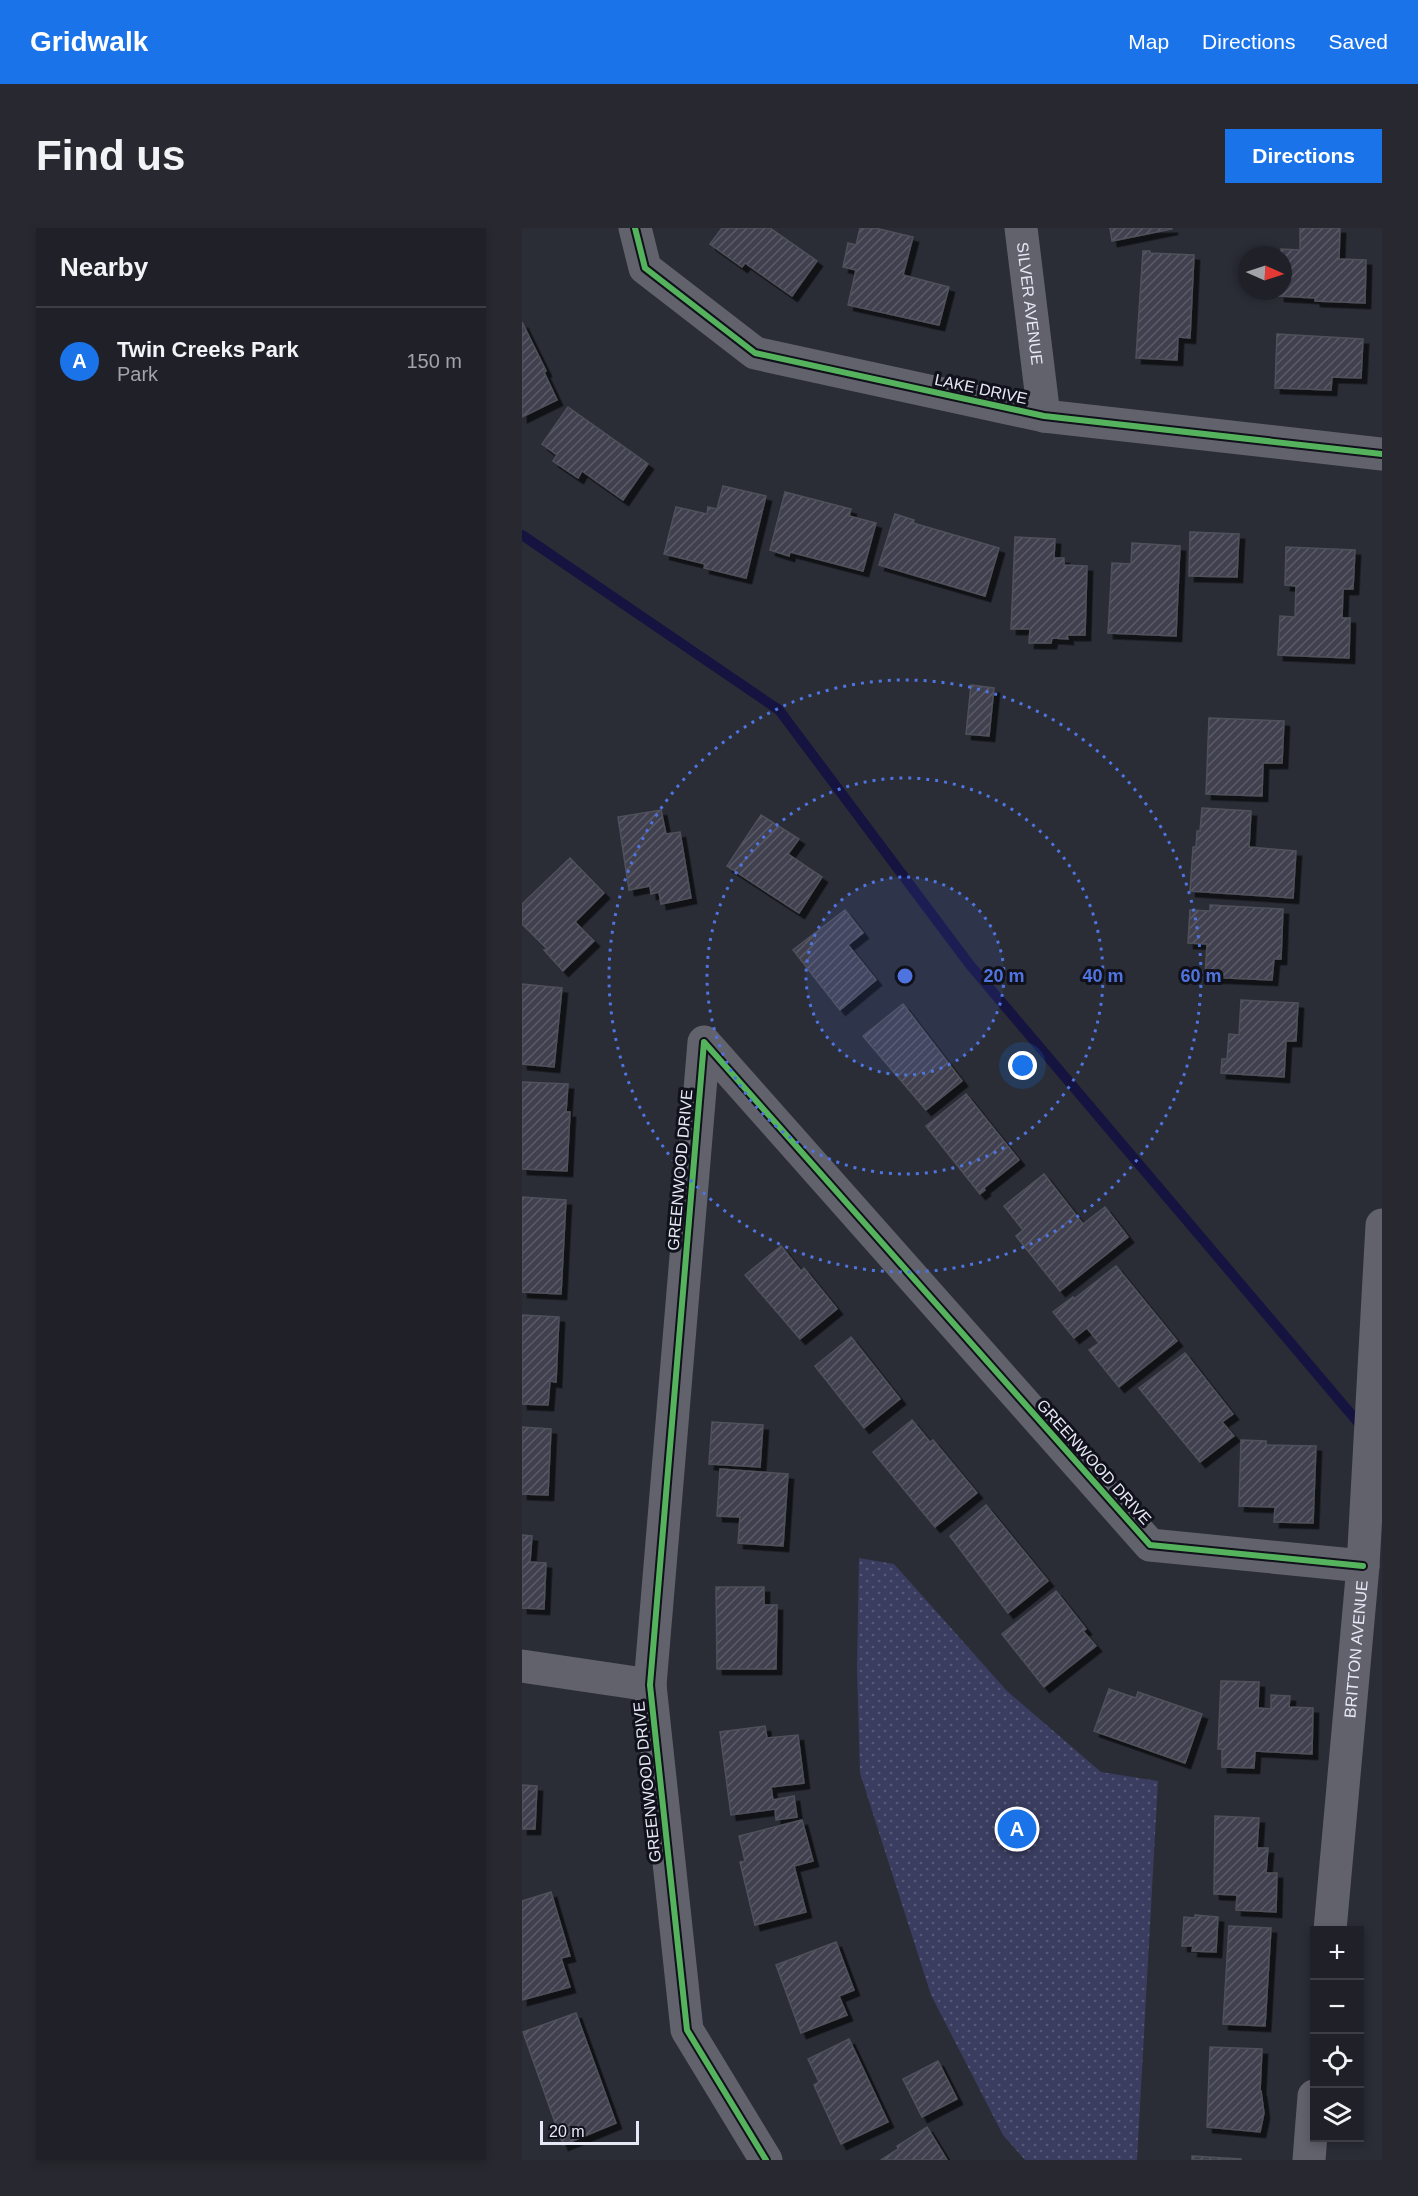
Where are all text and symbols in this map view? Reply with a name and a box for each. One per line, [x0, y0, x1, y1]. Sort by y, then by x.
text: Gridwalk [30, 26, 148, 57]
text: Map [1128, 30, 1169, 53]
text: Directions [1202, 30, 1295, 53]
text: Saved [1328, 30, 1388, 53]
button: Directions [1225, 129, 1382, 183]
text: Find us [36, 132, 185, 179]
street label: SILVER AVENUE [1014, 241, 1046, 366]
north arrow [1238, 246, 1292, 300]
text: Nearby [60, 252, 148, 282]
text: Twin Creeks Park [117, 337, 299, 362]
text: A [72, 350, 87, 372]
text: 150 m [406, 350, 462, 372]
text: Park [117, 363, 158, 385]
street label: LAKE DRIVE [933, 371, 1029, 407]
centre of rings [895, 966, 915, 986]
text: 20 m [983, 966, 1025, 986]
text: 40 m [1082, 966, 1124, 986]
text: 60 m [1180, 966, 1222, 986]
your location [1008, 1051, 1037, 1080]
street label: GREENWOOD DRIVE [664, 1089, 696, 1251]
street label: GREENWOOD DRIVE [1034, 1396, 1154, 1528]
street label: BRITTON AVENUE [1341, 1580, 1370, 1719]
street label: GREENWOOD DRIVE [630, 1701, 664, 1863]
pin: A [998, 1806, 1036, 1852]
map controls [1310, 1926, 1364, 2142]
button: + [1310, 1926, 1364, 1980]
button: − [1310, 1980, 1364, 2034]
button: locate [1310, 2034, 1364, 2088]
button: layers [1310, 2088, 1364, 2142]
scale bar [540, 2118, 639, 2146]
text: 20 m [549, 2123, 585, 2140]

